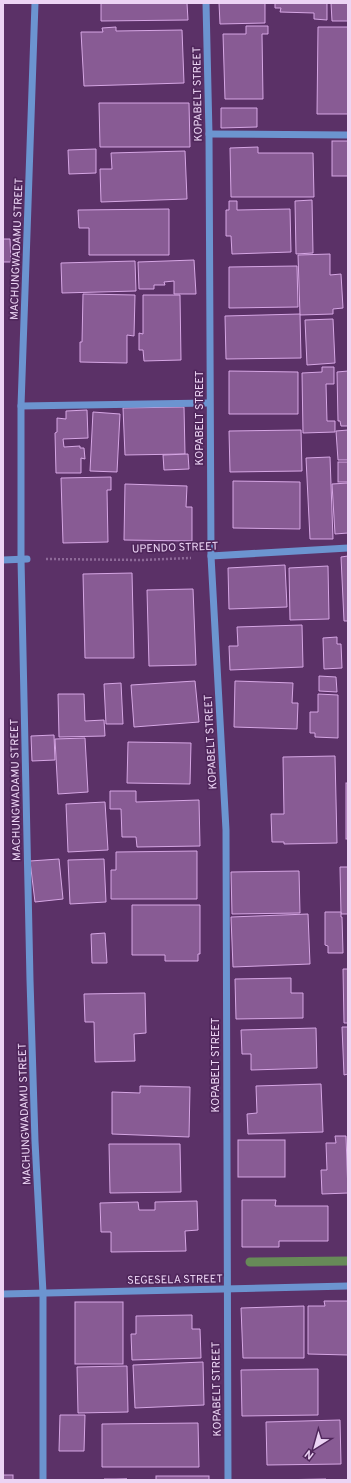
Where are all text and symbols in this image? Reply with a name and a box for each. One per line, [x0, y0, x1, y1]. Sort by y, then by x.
street label: KOPABELT STREET [190, 46, 206, 142]
street label: MACHUNGWADAMU STREET [8, 178, 26, 320]
street label: KOPABELT STREET [193, 371, 207, 465]
street label: UPENDO STREET [132, 539, 218, 557]
street label: KOPABELT STREET [202, 694, 220, 790]
street label: MACHUNGWADAMU STREET [8, 719, 24, 861]
street label: KOPABELT STREET [209, 1018, 223, 1112]
street label: MACHUNGWADAMU STREET [16, 1043, 34, 1185]
street label: SEGESELA STREET [127, 1272, 223, 1288]
street label: KOPABELT STREET [209, 1341, 225, 1437]
north arrow [295, 1427, 335, 1467]
text: N [302, 1446, 317, 1462]

